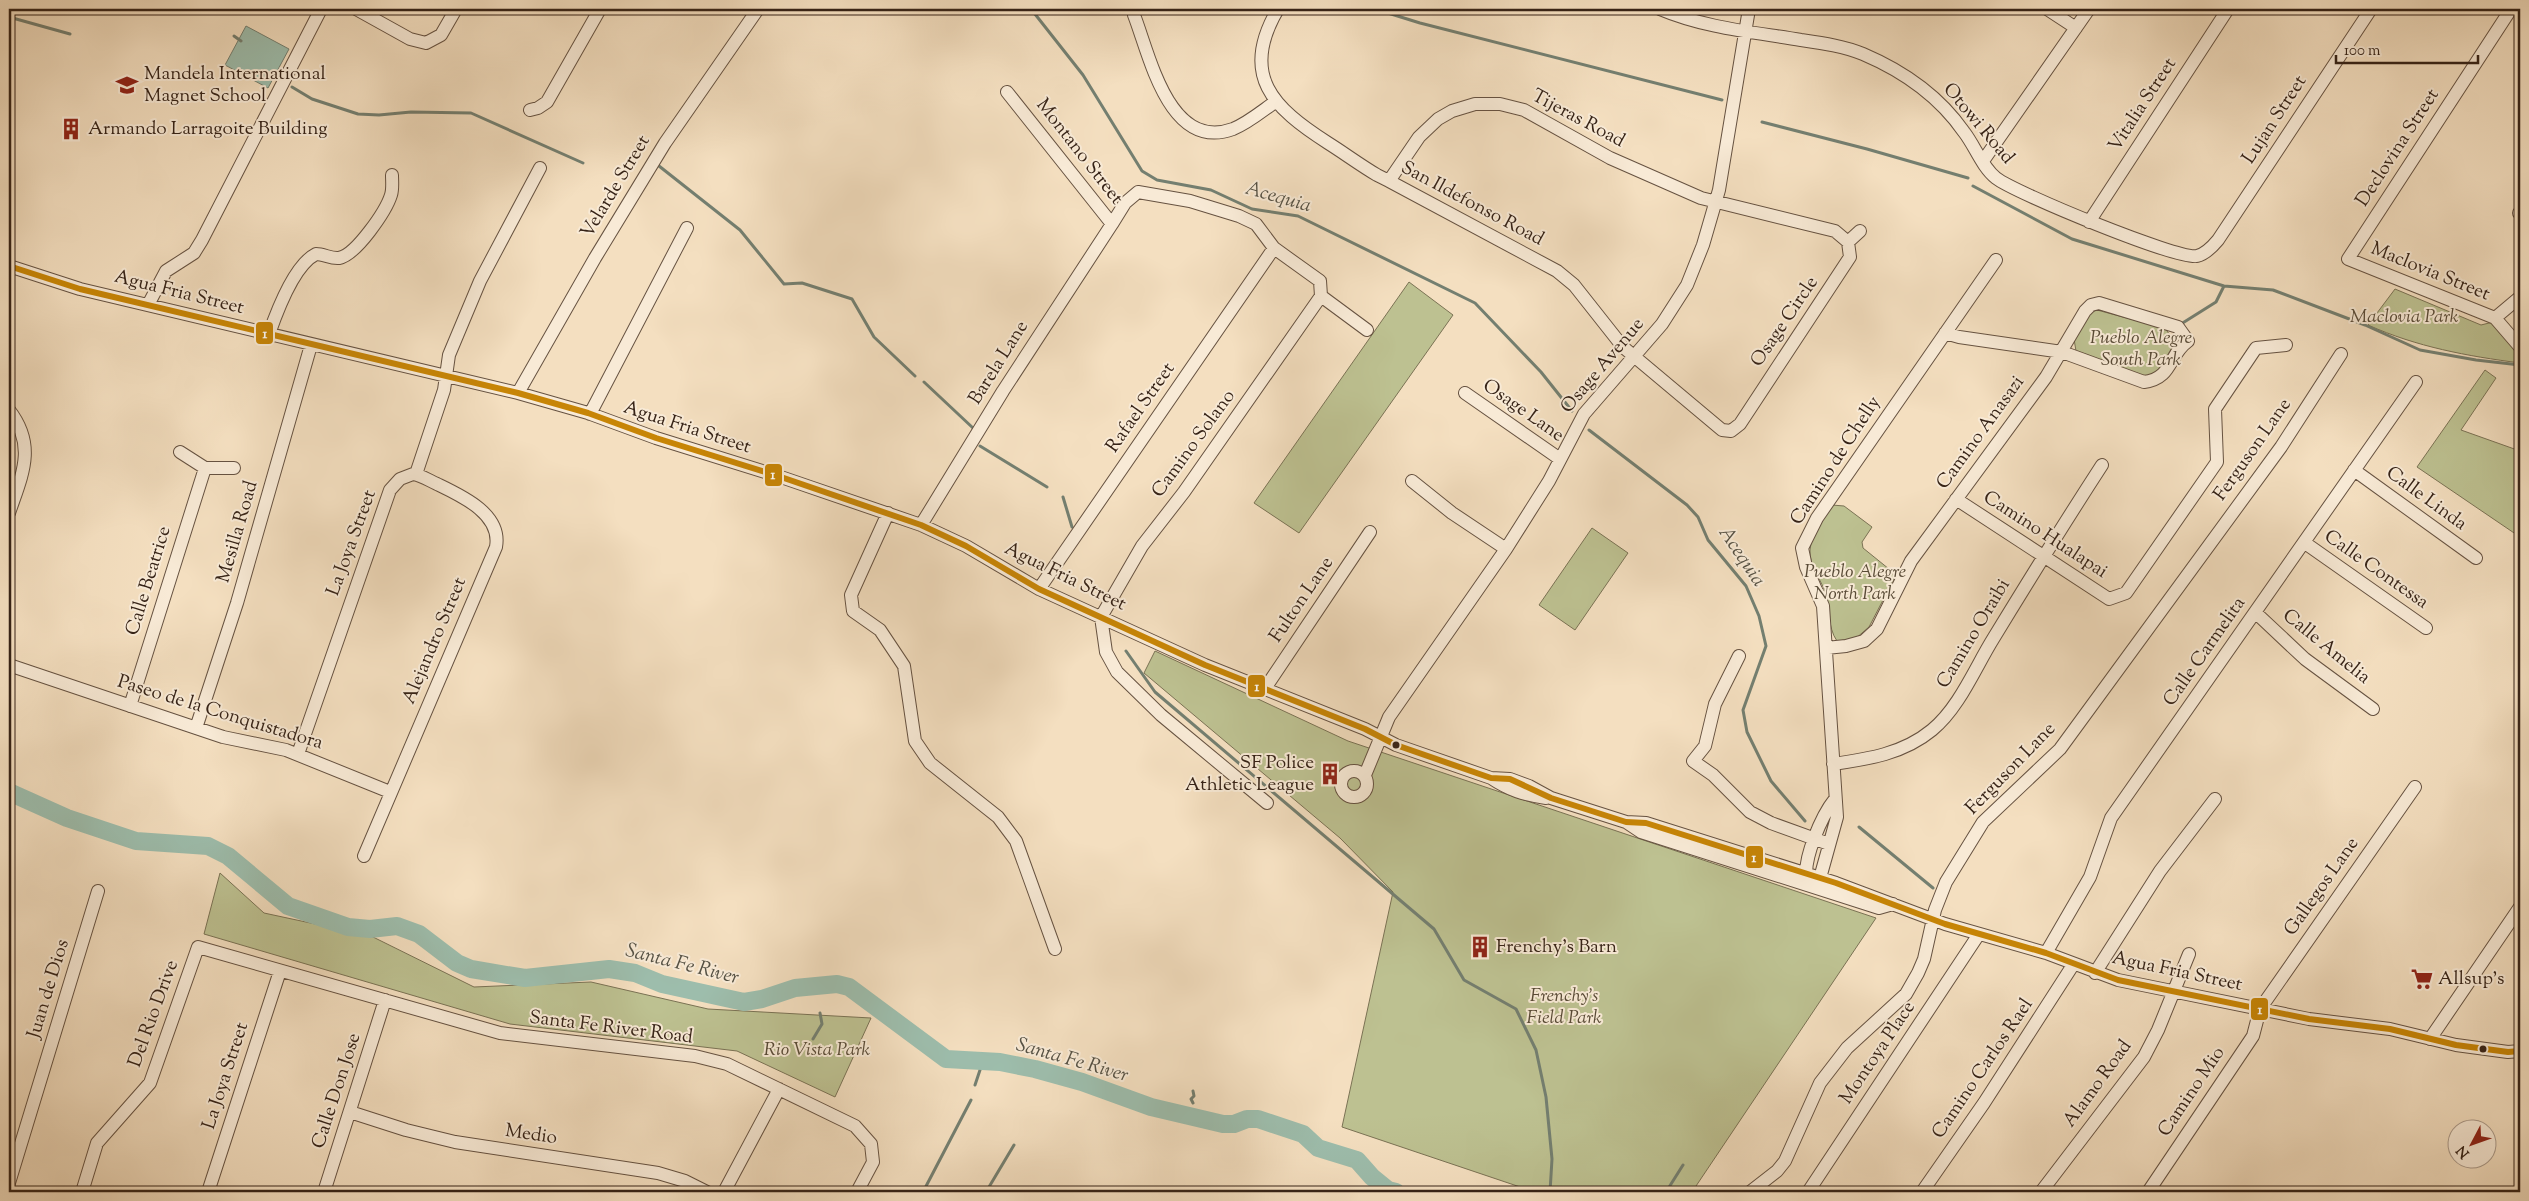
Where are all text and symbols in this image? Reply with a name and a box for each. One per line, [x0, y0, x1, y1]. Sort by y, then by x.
scale bar [2336, 32, 2479, 64]
text: 100 m [2344, 41, 2381, 62]
street label: Vitalia Street [2102, 52, 2184, 157]
place label: Mandela International Magnet School [144, 61, 326, 110]
street label: Lujan Street [2236, 70, 2314, 170]
school or university icon: Mandela International Magnet School [114, 72, 140, 98]
street label: Otowi Road [1936, 77, 2020, 171]
street label: Tijeras Road [1527, 83, 1630, 155]
street label: Declovina Street [2350, 83, 2447, 212]
street label: Montano Street [1029, 93, 1129, 211]
building icon: Armando Larragoite Building [58, 116, 84, 142]
place label: Armando Larragoite Building [88, 116, 328, 143]
street label: Velarde Street [575, 130, 658, 244]
street label: San Ildefonso Road [1396, 155, 1549, 253]
water label: Acequia [1242, 175, 1314, 221]
street label: Maclovia Street [2366, 236, 2494, 308]
street label: Agua Fria Street [111, 264, 247, 322]
street label: Osage Circle [1745, 271, 1825, 373]
park label: Maclovia Park [2350, 304, 2459, 331]
street label: Osage Avenue [1555, 312, 1651, 420]
street label: Barela Lane [962, 316, 1036, 410]
line badge: 1 [255, 321, 274, 345]
text: 1 [263, 325, 268, 345]
park label: Pueblo Alegre South Park [2090, 325, 2192, 374]
street label: Rafael Street [1100, 357, 1182, 459]
street label: Camino Anasazi [1931, 371, 2031, 495]
street label: Osage Lane [1477, 373, 1570, 449]
street label: Camino Solano [1146, 384, 1242, 504]
street label: Camino de Chelly [1784, 391, 1888, 531]
street label: Ferguson Lane [2208, 393, 2298, 507]
street label: Agua Fria Street [620, 395, 755, 461]
street label: Calle Linda [2380, 460, 2472, 538]
line badge: 1 [764, 463, 783, 487]
text: 1 [771, 466, 776, 486]
street label: Mesilla Road [211, 478, 266, 586]
street label: Camino Hualapai [1977, 485, 2113, 585]
street label: La Joya Street [320, 486, 384, 600]
water label: Acequia [1710, 521, 1772, 593]
street label: Calle Beatrice [120, 523, 178, 639]
street label: Calle Contessa [2318, 524, 2434, 616]
street label: Agua Fria Street [999, 536, 1131, 618]
street label: Fulton Lane [1263, 551, 1341, 648]
park label: Pueblo Alegre North Park [1804, 559, 1906, 608]
street label: Alejandro Street [396, 573, 474, 709]
street label: Camino Oraibi [1931, 574, 2017, 694]
street label: Calle Carmelita [2157, 592, 2253, 712]
street label: Calle Amelia [2276, 603, 2376, 691]
street label: Paseo de la Conquistadora [114, 669, 326, 757]
line badge: 1 [1247, 674, 1266, 698]
text: 1 [1255, 678, 1260, 698]
street label: Ferguson Lane [1960, 716, 2062, 821]
unlabelled marker [1391, 740, 1401, 750]
place label: SF Police Athletic League [1185, 750, 1314, 799]
building icon: SF Police Athletic League [1317, 761, 1343, 787]
street label: Gallegos Lane [2278, 832, 2366, 942]
line badge: 1 [1745, 845, 1764, 869]
text: 1 [1752, 849, 1757, 869]
building icon: Frenchy's Barn [1467, 934, 1493, 960]
place label: Frenchy's Barn [1496, 934, 1617, 961]
street label: Juan de Dios [21, 936, 77, 1043]
water label: Santa Fe River [622, 937, 742, 993]
street label: Agua Fria Street [2109, 945, 2245, 999]
street label: Del Rio Drive [122, 957, 186, 1071]
supermarket icon: Allsup's [2409, 966, 2435, 992]
place label: Allsup's [2438, 966, 2504, 993]
park label: Frenchy's Field Park [1526, 983, 1602, 1032]
street label: Camino Carlos Rael [1926, 993, 2040, 1145]
street label: Montoya Place [1833, 996, 1923, 1110]
line badge: 1 [2250, 997, 2269, 1021]
text: 1 [2258, 1001, 2263, 1021]
street label: Santa Fe River Road [528, 1005, 695, 1051]
street label: La Joya Street [196, 1019, 256, 1133]
street label: Calle Don Jose [306, 1030, 368, 1152]
water label: Santa Fe River [1012, 1031, 1132, 1091]
street label: Alamo Road [2057, 1035, 2139, 1133]
park label: Rio Vista Park [764, 1037, 871, 1064]
street label: Camino Mio [2152, 1042, 2232, 1142]
unlabelled marker [2478, 1044, 2488, 1054]
street label: Medio [503, 1118, 559, 1152]
north arrow [2446, 1118, 2496, 1168]
text: N [2452, 1140, 2475, 1162]

